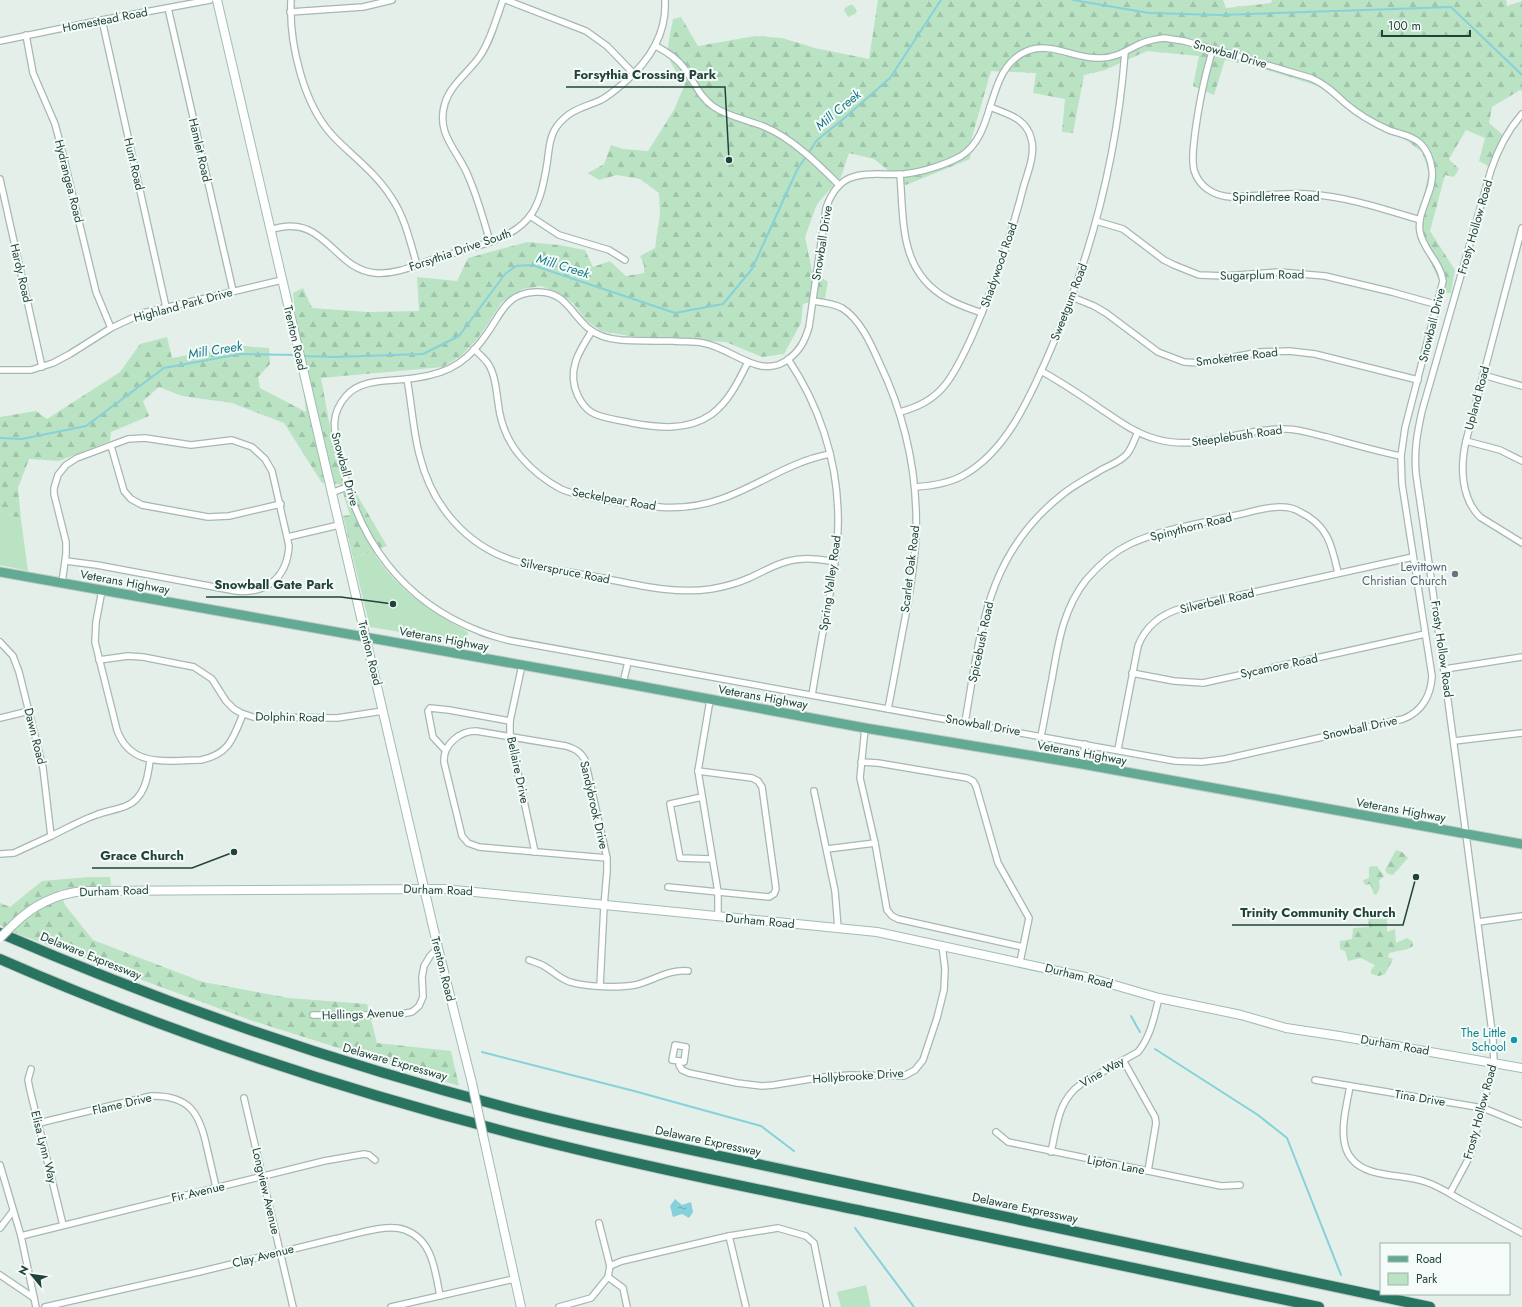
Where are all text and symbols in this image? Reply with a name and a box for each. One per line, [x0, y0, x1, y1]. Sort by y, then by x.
street label: Homestead Road [61, 3, 149, 37]
scale bar [1382, 12, 1470, 38]
text: 100 m [1388, 17, 1421, 35]
street label: Snowball Drive [1191, 35, 1269, 73]
callout: Forsythia Crossing Park [566, 62, 725, 87]
text: Forsythia Crossing Park [574, 65, 717, 84]
water label: Mill Creek [811, 85, 865, 135]
street label: Hamlet Road [184, 116, 216, 184]
street label: Hunt Road [119, 136, 149, 192]
street label: Hydrangea Road [50, 138, 88, 224]
street label: Frosty Hollow Road [1453, 178, 1497, 276]
street label: Spindletree Road [1232, 188, 1320, 206]
street label: Snowball Drive [807, 204, 837, 282]
street label: Shadywood Road [976, 220, 1022, 310]
street label: Forsythia Drive South [407, 224, 513, 276]
street label: Hardy Road [5, 242, 37, 304]
water label: Mill Creek [534, 249, 592, 283]
street label: Sweetgum Road [1046, 261, 1092, 343]
street label: Sugarplum Road [1220, 265, 1304, 285]
street label: Highland Park Drive [132, 283, 234, 327]
street label: Snowball Drive [1414, 286, 1450, 364]
street label: Trenton Road [279, 304, 311, 372]
water label: Mill Creek [187, 336, 244, 364]
street label: Smoketree Road [1195, 343, 1279, 371]
street label: Upland Road [1460, 364, 1494, 432]
street label: Steeplebush Road [1191, 421, 1283, 451]
street label: Snowball Drive [326, 430, 364, 508]
street label: Seckelpear Road [571, 483, 657, 515]
street label: Spinythorn Road [1148, 508, 1234, 546]
street label: Scarlet Oak Road [896, 524, 924, 614]
street label: Spring Valley Road [814, 534, 846, 632]
street label: Silverspruce Road [518, 553, 612, 589]
place label: Levittown Christian Church [1362, 558, 1447, 590]
street label: Veterans Highway [79, 565, 172, 599]
marker: Levittown Christian Church [1450, 569, 1460, 579]
callout: Snowball Gate Park [206, 572, 341, 597]
text: Snowball Gate Park [214, 575, 334, 594]
street label: Silverbell Road [1178, 584, 1256, 618]
street label: Frosty Hollow Road [1426, 599, 1458, 699]
street label: Spicebush Road [964, 600, 998, 684]
street label: Trenton Road [353, 619, 387, 687]
street label: Veterans Highway [398, 622, 491, 656]
street label: Sycamore Road [1239, 649, 1319, 683]
street label: Veterans Highway [717, 680, 810, 714]
street label: Dawn Road [19, 706, 51, 766]
street label: Dolphin Road [255, 707, 325, 727]
street label: Snowball Drive [944, 710, 1022, 740]
street label: Snowball Drive [1321, 711, 1399, 745]
street label: Bellaire Drive [502, 735, 534, 805]
street label: Veterans Highway [1036, 736, 1129, 770]
street label: Sandybrook Drive [575, 759, 613, 851]
street label: Veterans Highway [1355, 793, 1448, 827]
callout: Grace Church [92, 843, 192, 868]
text: Grace Church [100, 846, 184, 865]
street label: Durham Road [403, 880, 473, 900]
street label: Durham Road [79, 881, 149, 901]
callout: Trinity Community Church [1232, 900, 1403, 925]
text: Trinity Community Church [1240, 903, 1396, 922]
street label: Durham Road [725, 909, 795, 933]
street label: Delaware Expressway [38, 927, 145, 985]
street label: Trenton Road [426, 935, 460, 1003]
street label: Durham Road [1043, 959, 1115, 993]
street label: Hellings Avenue [322, 1004, 404, 1024]
place label: The Little School [1461, 1024, 1506, 1056]
street label: Durham Road [1359, 1030, 1431, 1060]
marker: The Little School [1509, 1035, 1519, 1045]
street label: Delaware Expressway [341, 1038, 450, 1086]
street label: Vine Way [1076, 1052, 1128, 1092]
street label: Frosty Hollow Road [1459, 1063, 1501, 1161]
street label: Hollybrooke Drive [812, 1064, 904, 1088]
street label: Tina Drive [1393, 1085, 1447, 1111]
street label: Flame Drive [91, 1088, 153, 1120]
street label: Elisa Lynn Way [26, 1109, 62, 1186]
street label: Delaware Expressway [653, 1121, 763, 1161]
street label: Longview Avenue [247, 1146, 285, 1236]
street label: Lipton Lane [1086, 1151, 1146, 1179]
street label: Fir Avenue [170, 1177, 226, 1207]
street label: Delaware Expressway [970, 1188, 1080, 1228]
street label: Clay Avenue [230, 1240, 296, 1272]
legend [1380, 1243, 1510, 1295]
text: Road [1416, 1250, 1442, 1268]
north arrow [12, 1255, 52, 1295]
text: N [14, 1262, 32, 1278]
text: Park [1416, 1270, 1438, 1288]

